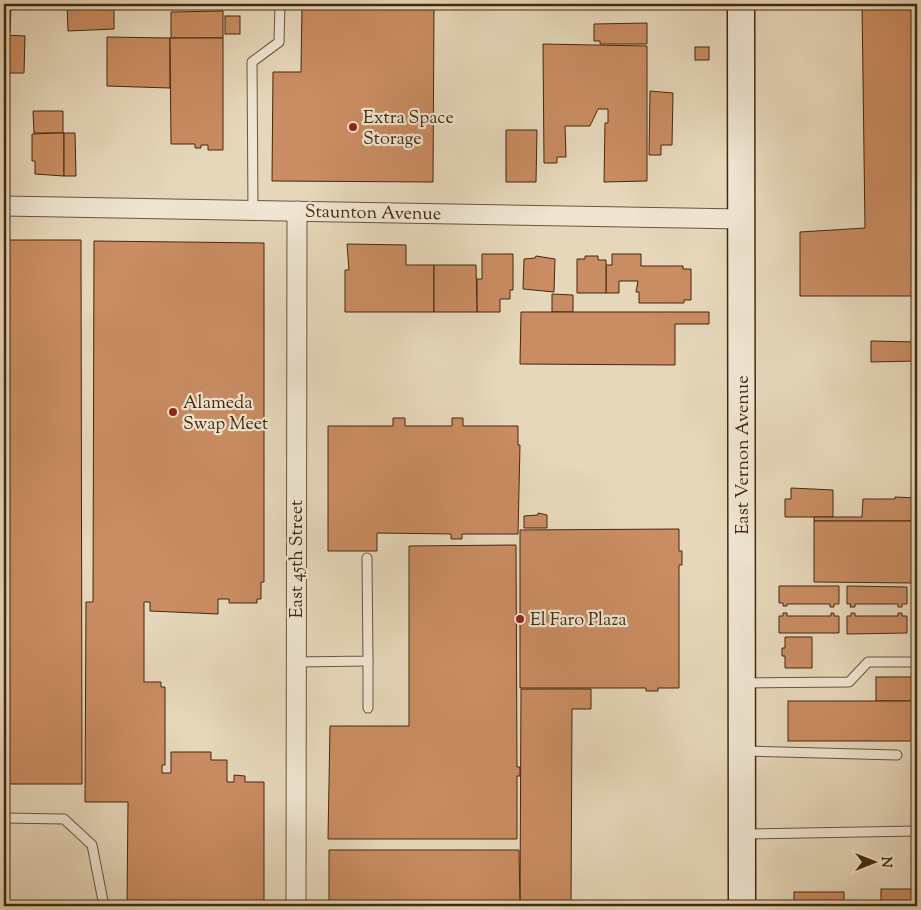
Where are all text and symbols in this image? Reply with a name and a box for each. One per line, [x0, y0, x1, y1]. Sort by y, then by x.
place label: Extra Space Storage [363, 106, 454, 153]
marker: Extra Space Storage [347, 121, 359, 133]
street label: Staunton Avenue [305, 200, 441, 228]
street label: East Vernon Avenue [731, 375, 757, 535]
place label: Alameda Swap Meet [183, 391, 268, 438]
marker: Alameda Swap Meet [167, 406, 179, 418]
street label: East 45th Street [285, 500, 311, 618]
place label: El Faro Plaza [530, 608, 626, 634]
marker: El Faro Plaza [514, 613, 526, 625]
north arrow [848, 838, 898, 888]
text: N [875, 856, 895, 868]

